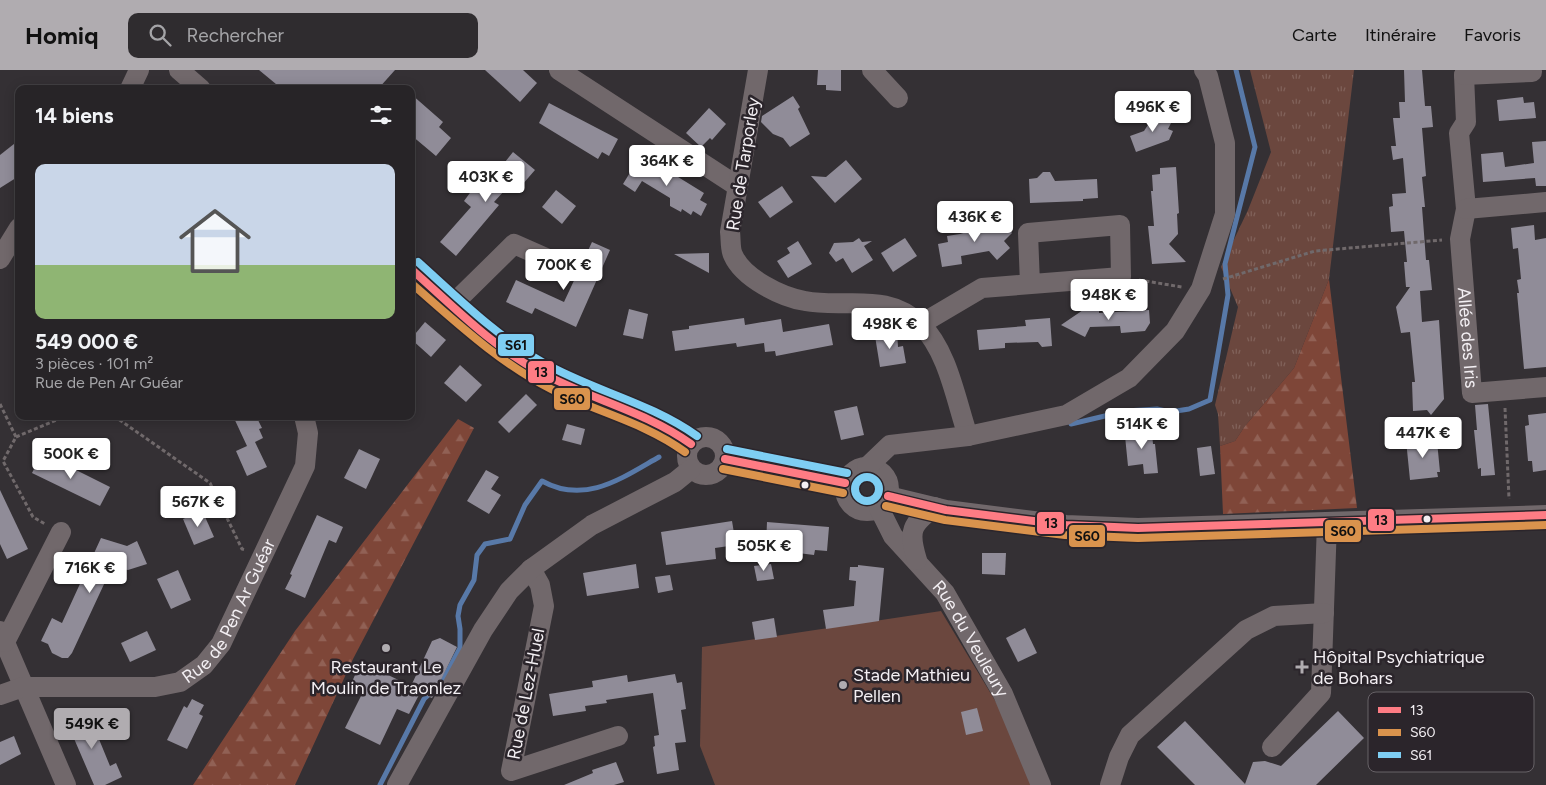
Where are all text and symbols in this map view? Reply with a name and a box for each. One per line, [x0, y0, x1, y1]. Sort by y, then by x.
search box [128, 13, 478, 58]
text: Homiq [25, 21, 98, 50]
icon: search [146, 21, 174, 49]
text: Rechercher [186, 24, 284, 47]
text: Carte [1292, 24, 1337, 46]
text: Itinéraire [1365, 24, 1436, 46]
text: Favoris [1464, 24, 1521, 46]
pin: 496K € [1112, 90, 1194, 133]
street label: Rue de Tarporley [722, 95, 764, 232]
text: 496K € [1126, 97, 1180, 116]
icon: filters [367, 101, 395, 129]
text: 14 biens [35, 103, 114, 128]
pin: 364K € [626, 144, 708, 187]
text: 364K € [640, 151, 694, 170]
pin: 403K € [445, 160, 527, 203]
text: 403K € [459, 167, 513, 186]
icon: home [170, 196, 260, 286]
pin: 436K € [934, 200, 1016, 243]
text: 436K € [948, 207, 1002, 226]
pin: 700K € [523, 248, 605, 291]
text: 700K € [536, 255, 592, 274]
pin: 948K € [1068, 278, 1150, 321]
text: 948K € [1082, 285, 1136, 304]
street label: Allée des Iris [1453, 286, 1483, 389]
pin: 498K € [849, 308, 931, 350]
text: 498K € [863, 314, 917, 333]
text: 549 000 € [35, 329, 138, 354]
line badge: S61 [497, 333, 535, 357]
text: S61 [505, 337, 527, 354]
text: 3 pièces · 101 m² [35, 354, 153, 373]
line badge: 13 [527, 360, 555, 384]
text: 13 [534, 364, 548, 381]
text: Rue de Pen Ar Guéar [35, 373, 183, 392]
line badge: S60 [553, 387, 591, 411]
text: S60 [559, 391, 585, 408]
pin: 514K € [1101, 408, 1183, 450]
text: 514K € [1116, 414, 1168, 433]
pin: 447K € [1382, 416, 1464, 459]
text: 447K € [1396, 423, 1450, 442]
pin: 500K € [30, 438, 112, 480]
text: 500K € [43, 444, 99, 463]
unlabelled marker [800, 480, 810, 490]
pin: 567K € [157, 486, 239, 528]
text: 567K € [171, 492, 225, 511]
line badge: 13 [1367, 508, 1395, 532]
line badge: 13 [1036, 511, 1065, 535]
text: 13 [1374, 512, 1388, 529]
unlabelled marker [1422, 514, 1432, 524]
text: 13 [1044, 515, 1058, 532]
line badge: S60 [1324, 519, 1362, 543]
text: S60 [1330, 523, 1356, 540]
line badge: S60 [1068, 524, 1106, 548]
text: S60 [1074, 528, 1100, 545]
pin: 505K € [723, 530, 805, 572]
street label: Rue de Pen Ar Guéar [178, 535, 280, 688]
text: 505K € [737, 536, 791, 555]
pin: 716K € [49, 552, 131, 594]
text: 716K € [65, 558, 115, 577]
street label: Rue du Veuleury [928, 576, 1014, 702]
street label: Rue de Lez-Huel [502, 626, 550, 762]
marker: Restaurant Le Moulin de Traonlez [380, 642, 392, 654]
place label: Hôpital Psychiatrique de Bohars [1313, 646, 1485, 689]
place label: Restaurant Le Moulin de Traonlez [311, 656, 461, 699]
marker: Hôpital Psychiatrique de Bohars [1295, 660, 1309, 674]
place label: Stade Mathieu Pellen [853, 664, 970, 707]
marker: Stade Mathieu Pellen [837, 679, 849, 691]
legend [1368, 692, 1534, 772]
text: 13 [1410, 702, 1423, 719]
pin: 549K € [51, 708, 133, 750]
text: 549K € [65, 714, 119, 733]
text: S60 [1410, 724, 1436, 741]
text: S61 [1410, 747, 1432, 764]

